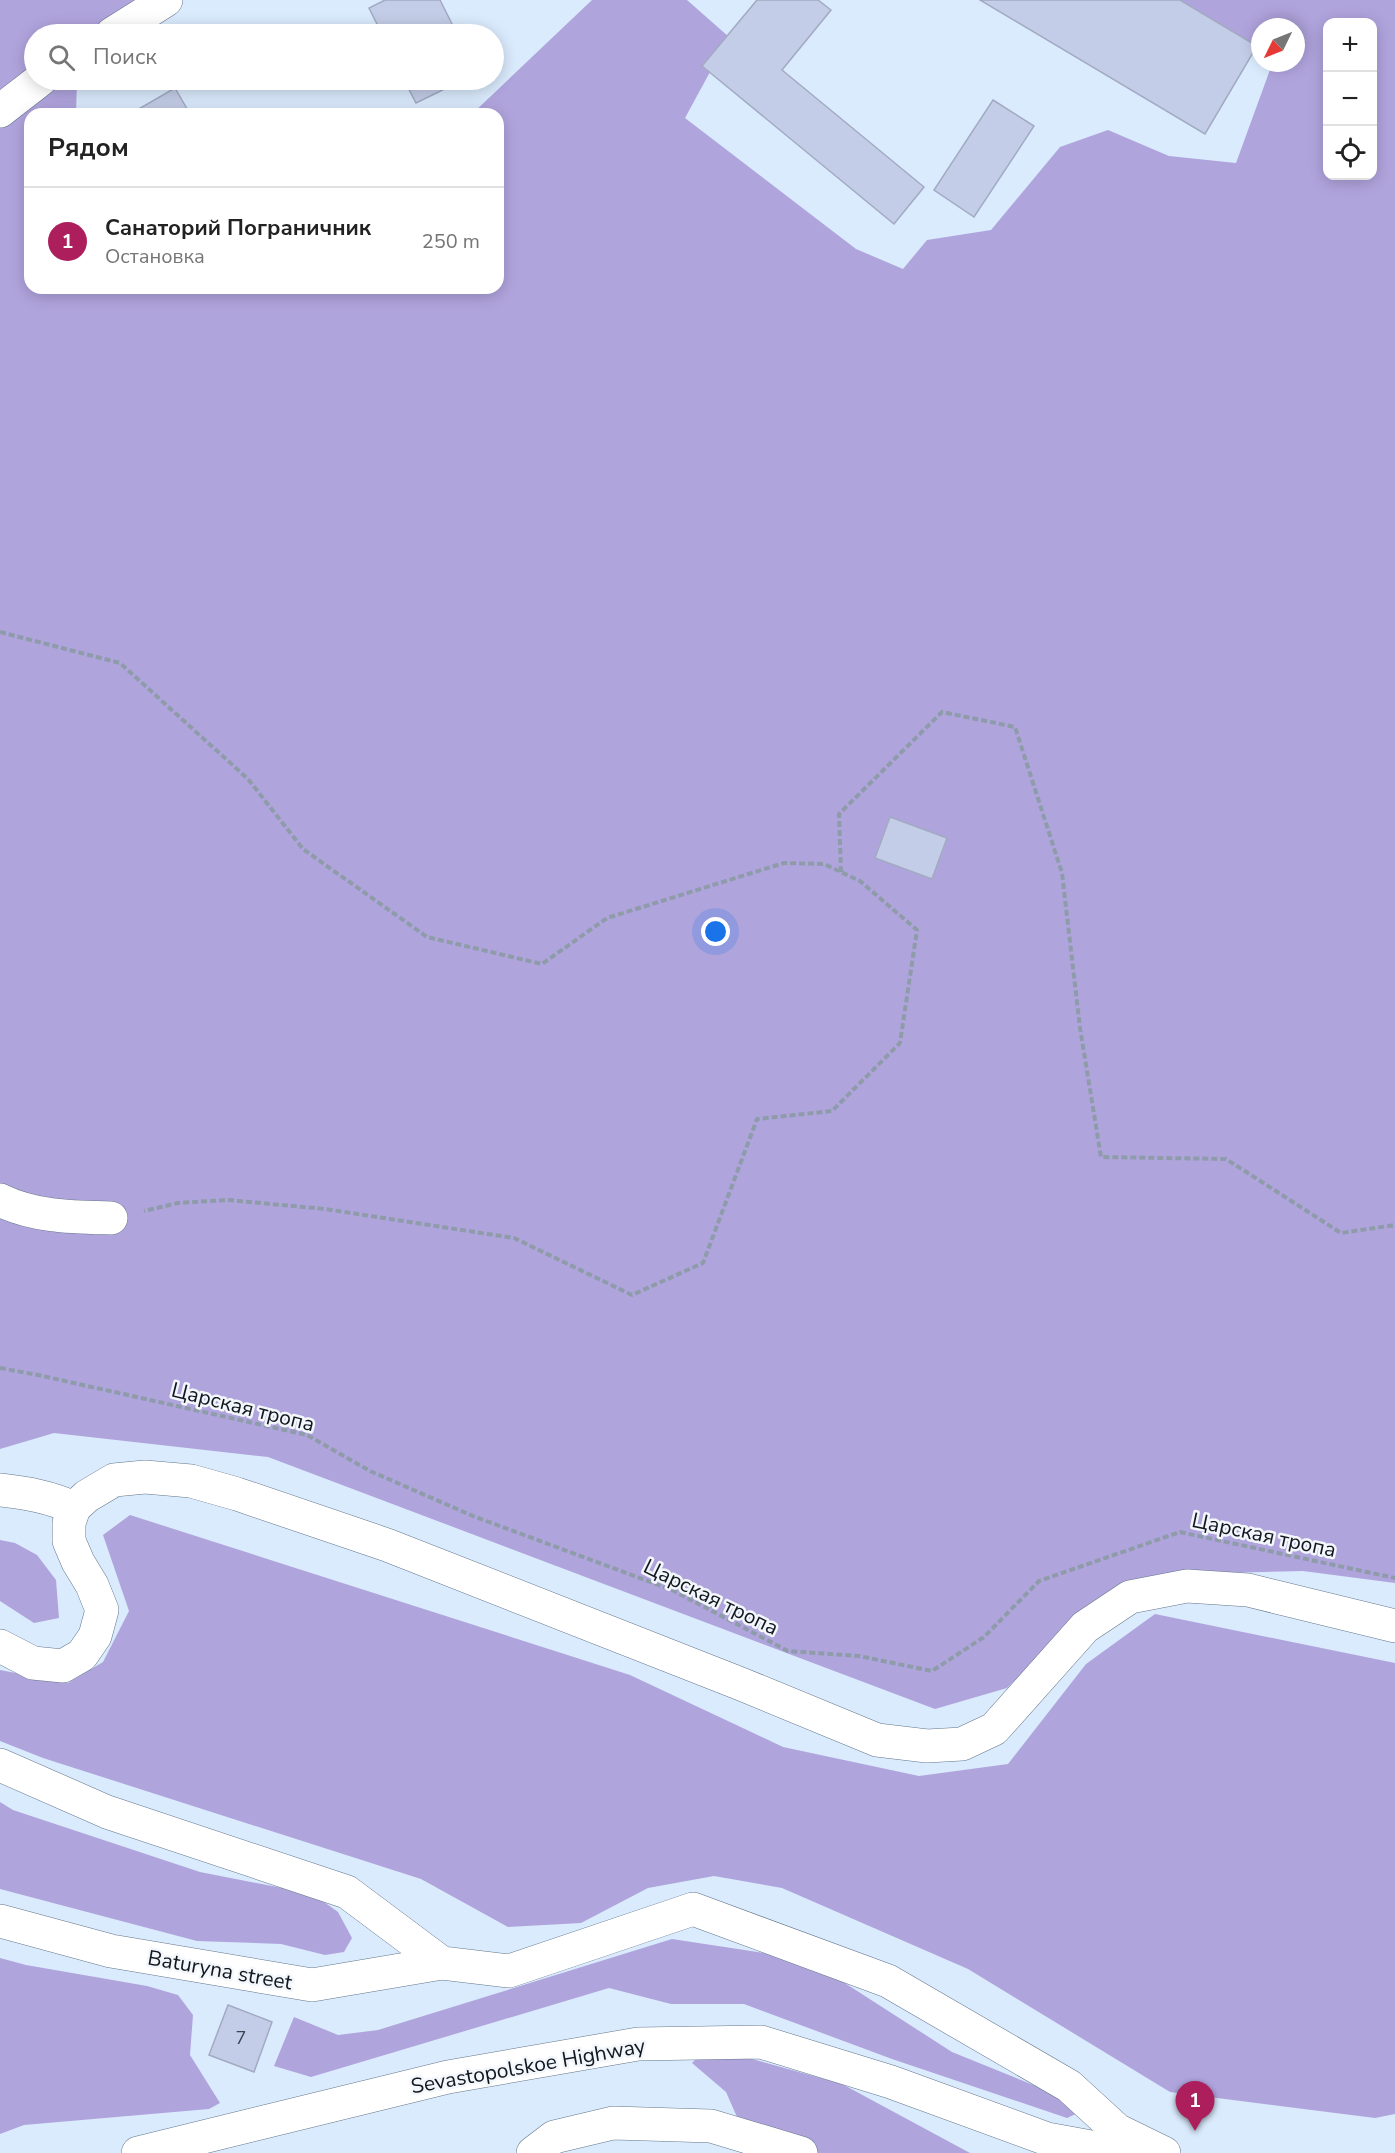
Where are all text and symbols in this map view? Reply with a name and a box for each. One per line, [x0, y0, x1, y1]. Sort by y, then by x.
north arrow [1251, 18, 1305, 72]
map controls [1323, 18, 1377, 180]
button: + [1323, 18, 1377, 72]
search box [24, 24, 504, 90]
icon: search [45, 41, 78, 74]
text: Поиск [93, 42, 157, 72]
button: − [1323, 72, 1377, 126]
button: locate [1323, 126, 1377, 180]
text: Рядом [48, 130, 129, 165]
text: Санаторий Пограничник [105, 213, 371, 243]
text: 1 [62, 228, 74, 255]
text: 250 m [422, 228, 480, 255]
text: Остановка [105, 243, 205, 270]
your location [701, 917, 730, 946]
street label: Царская тропа [168, 1376, 318, 1438]
street label: Царская тропа [1189, 1506, 1339, 1564]
street label: Царская тропа [639, 1552, 783, 1642]
street label: Baturyna street [146, 1944, 295, 1997]
house number: 7 [236, 2026, 246, 2050]
street label: Sevastopolskoe Highway [409, 2032, 648, 2100]
pin: 1 [1176, 2082, 1214, 2131]

